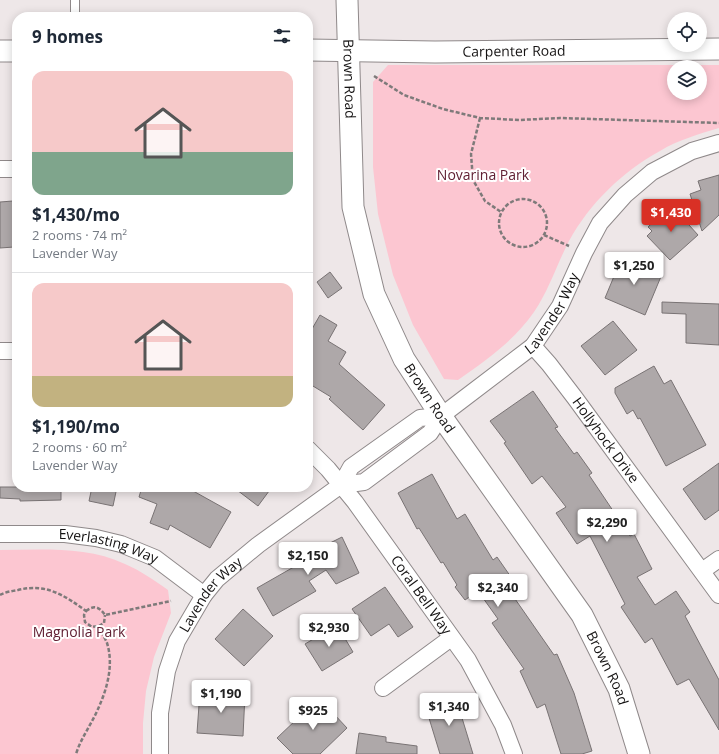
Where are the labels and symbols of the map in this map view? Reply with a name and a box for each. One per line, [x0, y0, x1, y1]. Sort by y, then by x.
street label: Brown Road [339, 39, 360, 119]
street label: Carpenter Road [462, 41, 566, 61]
park label: Novarina Park [437, 165, 530, 184]
pin: $1,430 [638, 199, 704, 233]
pin: $1,250 [601, 252, 667, 286]
street label: Lavender Way [520, 269, 583, 358]
street label: Brown Road [400, 359, 460, 436]
street label: Hollyhock Drive [568, 393, 644, 487]
pin: $2,290 [574, 509, 640, 543]
street label: Everlasting Way [59, 524, 162, 568]
pin: $2,150 [275, 542, 341, 576]
street label: Coral Bell Way [387, 551, 457, 639]
street label: Lavender Way [174, 552, 247, 635]
pin: $2,340 [465, 574, 531, 608]
pin: $2,930 [296, 614, 362, 648]
park label: Magnolia Park [33, 622, 126, 641]
street label: Brown Road [583, 628, 633, 707]
pin: $1,190 [188, 680, 254, 714]
pin: $1,340 [416, 693, 482, 727]
pin: $925 [289, 697, 337, 731]

